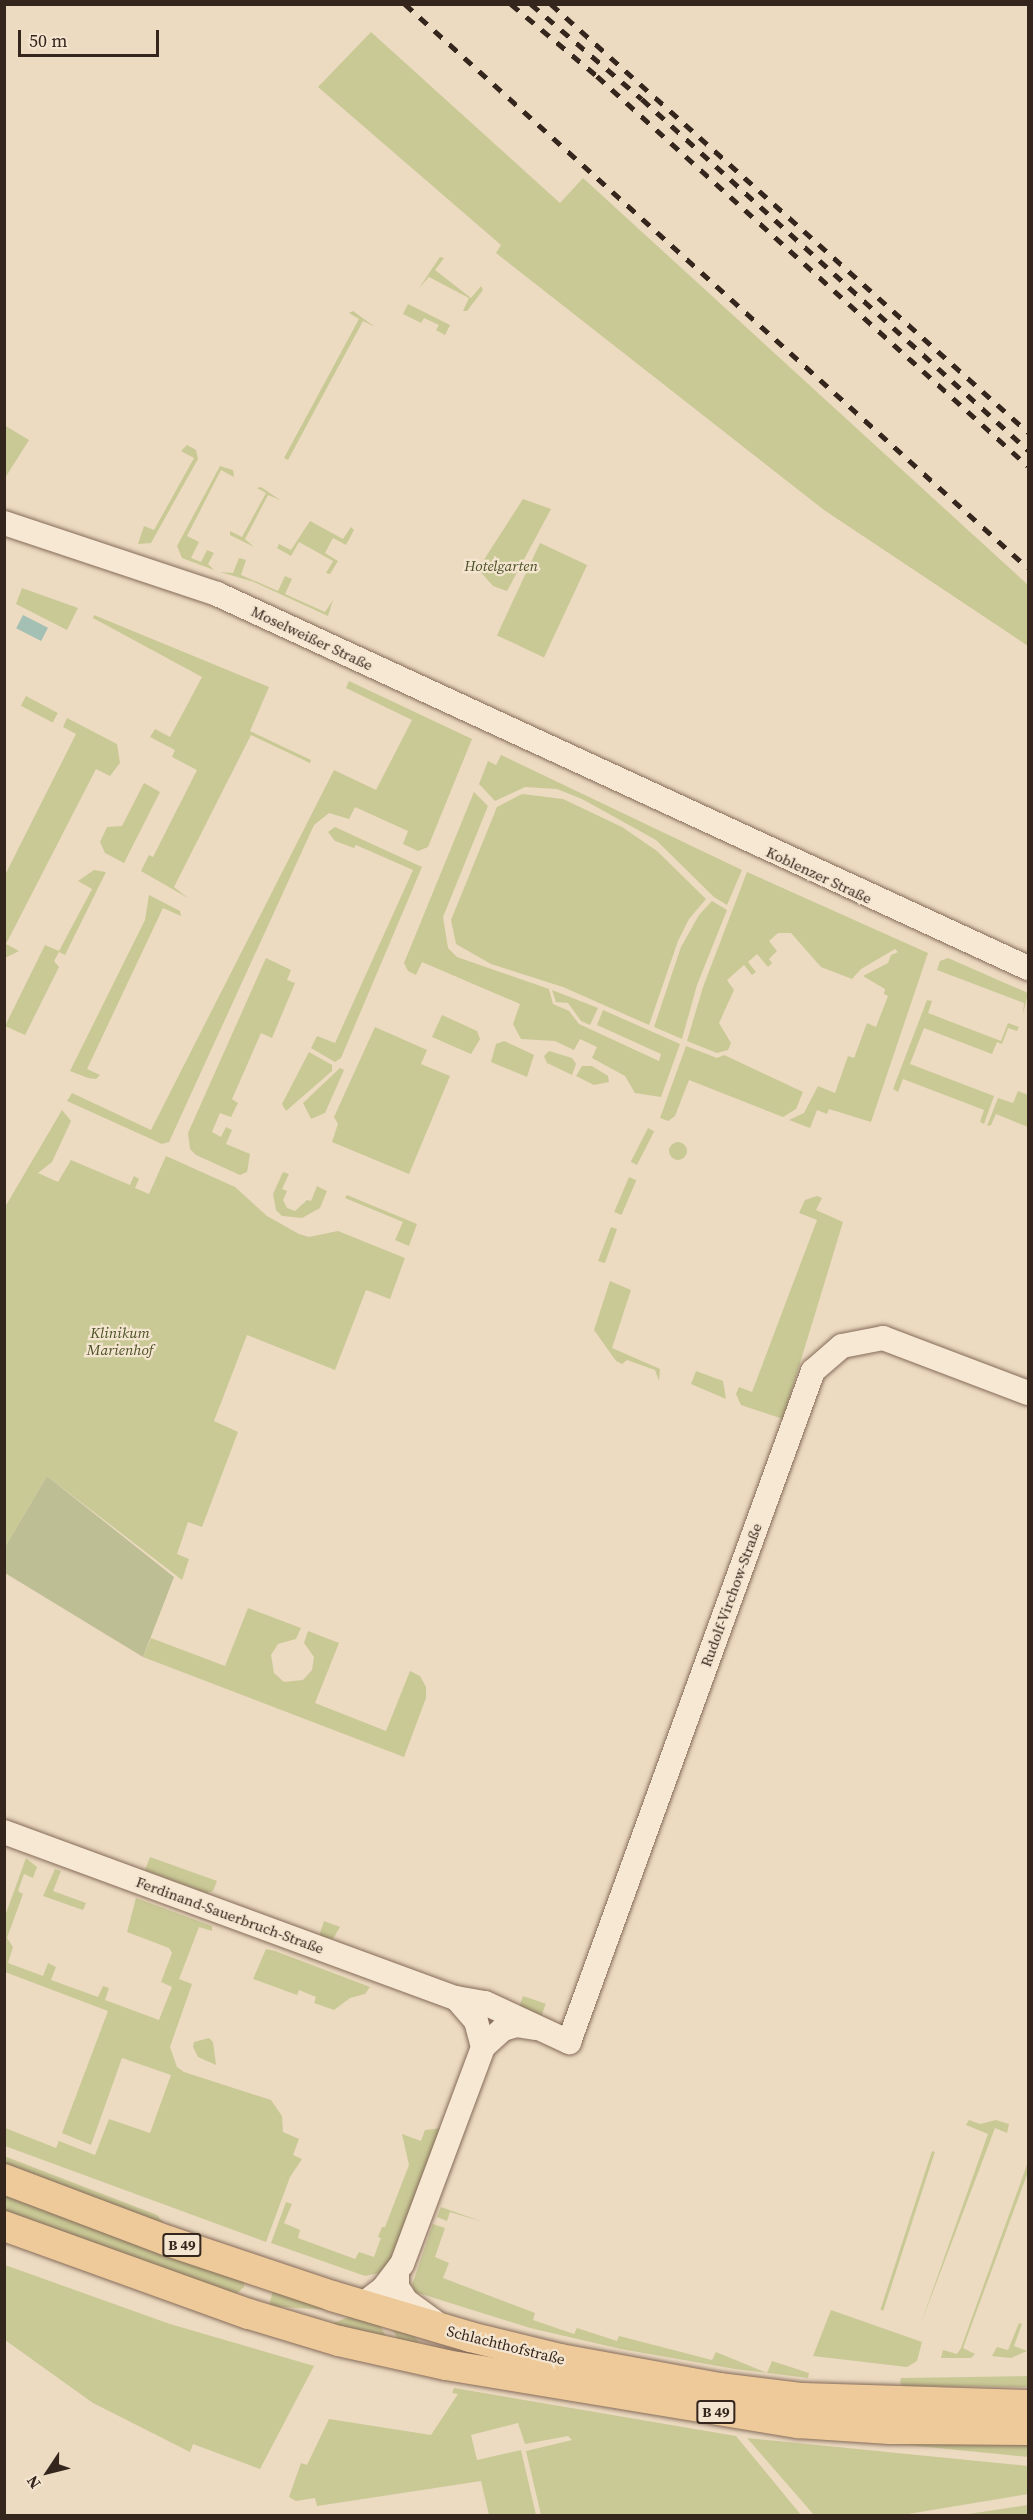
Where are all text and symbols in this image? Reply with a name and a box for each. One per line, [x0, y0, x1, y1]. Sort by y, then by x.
scale bar [21, 18, 162, 56]
text: 50 m [29, 28, 67, 53]
park label: Hotelgarten [464, 557, 538, 575]
street label: Moselweißer Straße [248, 602, 376, 674]
street label: Koblenzer Straße [763, 843, 875, 907]
park label: Klinikum Marienhof [87, 1323, 153, 1358]
street label: Rudolf-Virchow-Straße [697, 1521, 765, 1669]
street label: Ferdinand-Sauerbruch-Straße [134, 1873, 326, 1957]
road number: B 49 [161, 2234, 203, 2256]
street label: Schlachthofstraße [445, 2322, 567, 2368]
road number: B 49 [695, 2401, 737, 2423]
north arrow [18, 2442, 78, 2502]
text: N [21, 2471, 46, 2493]

